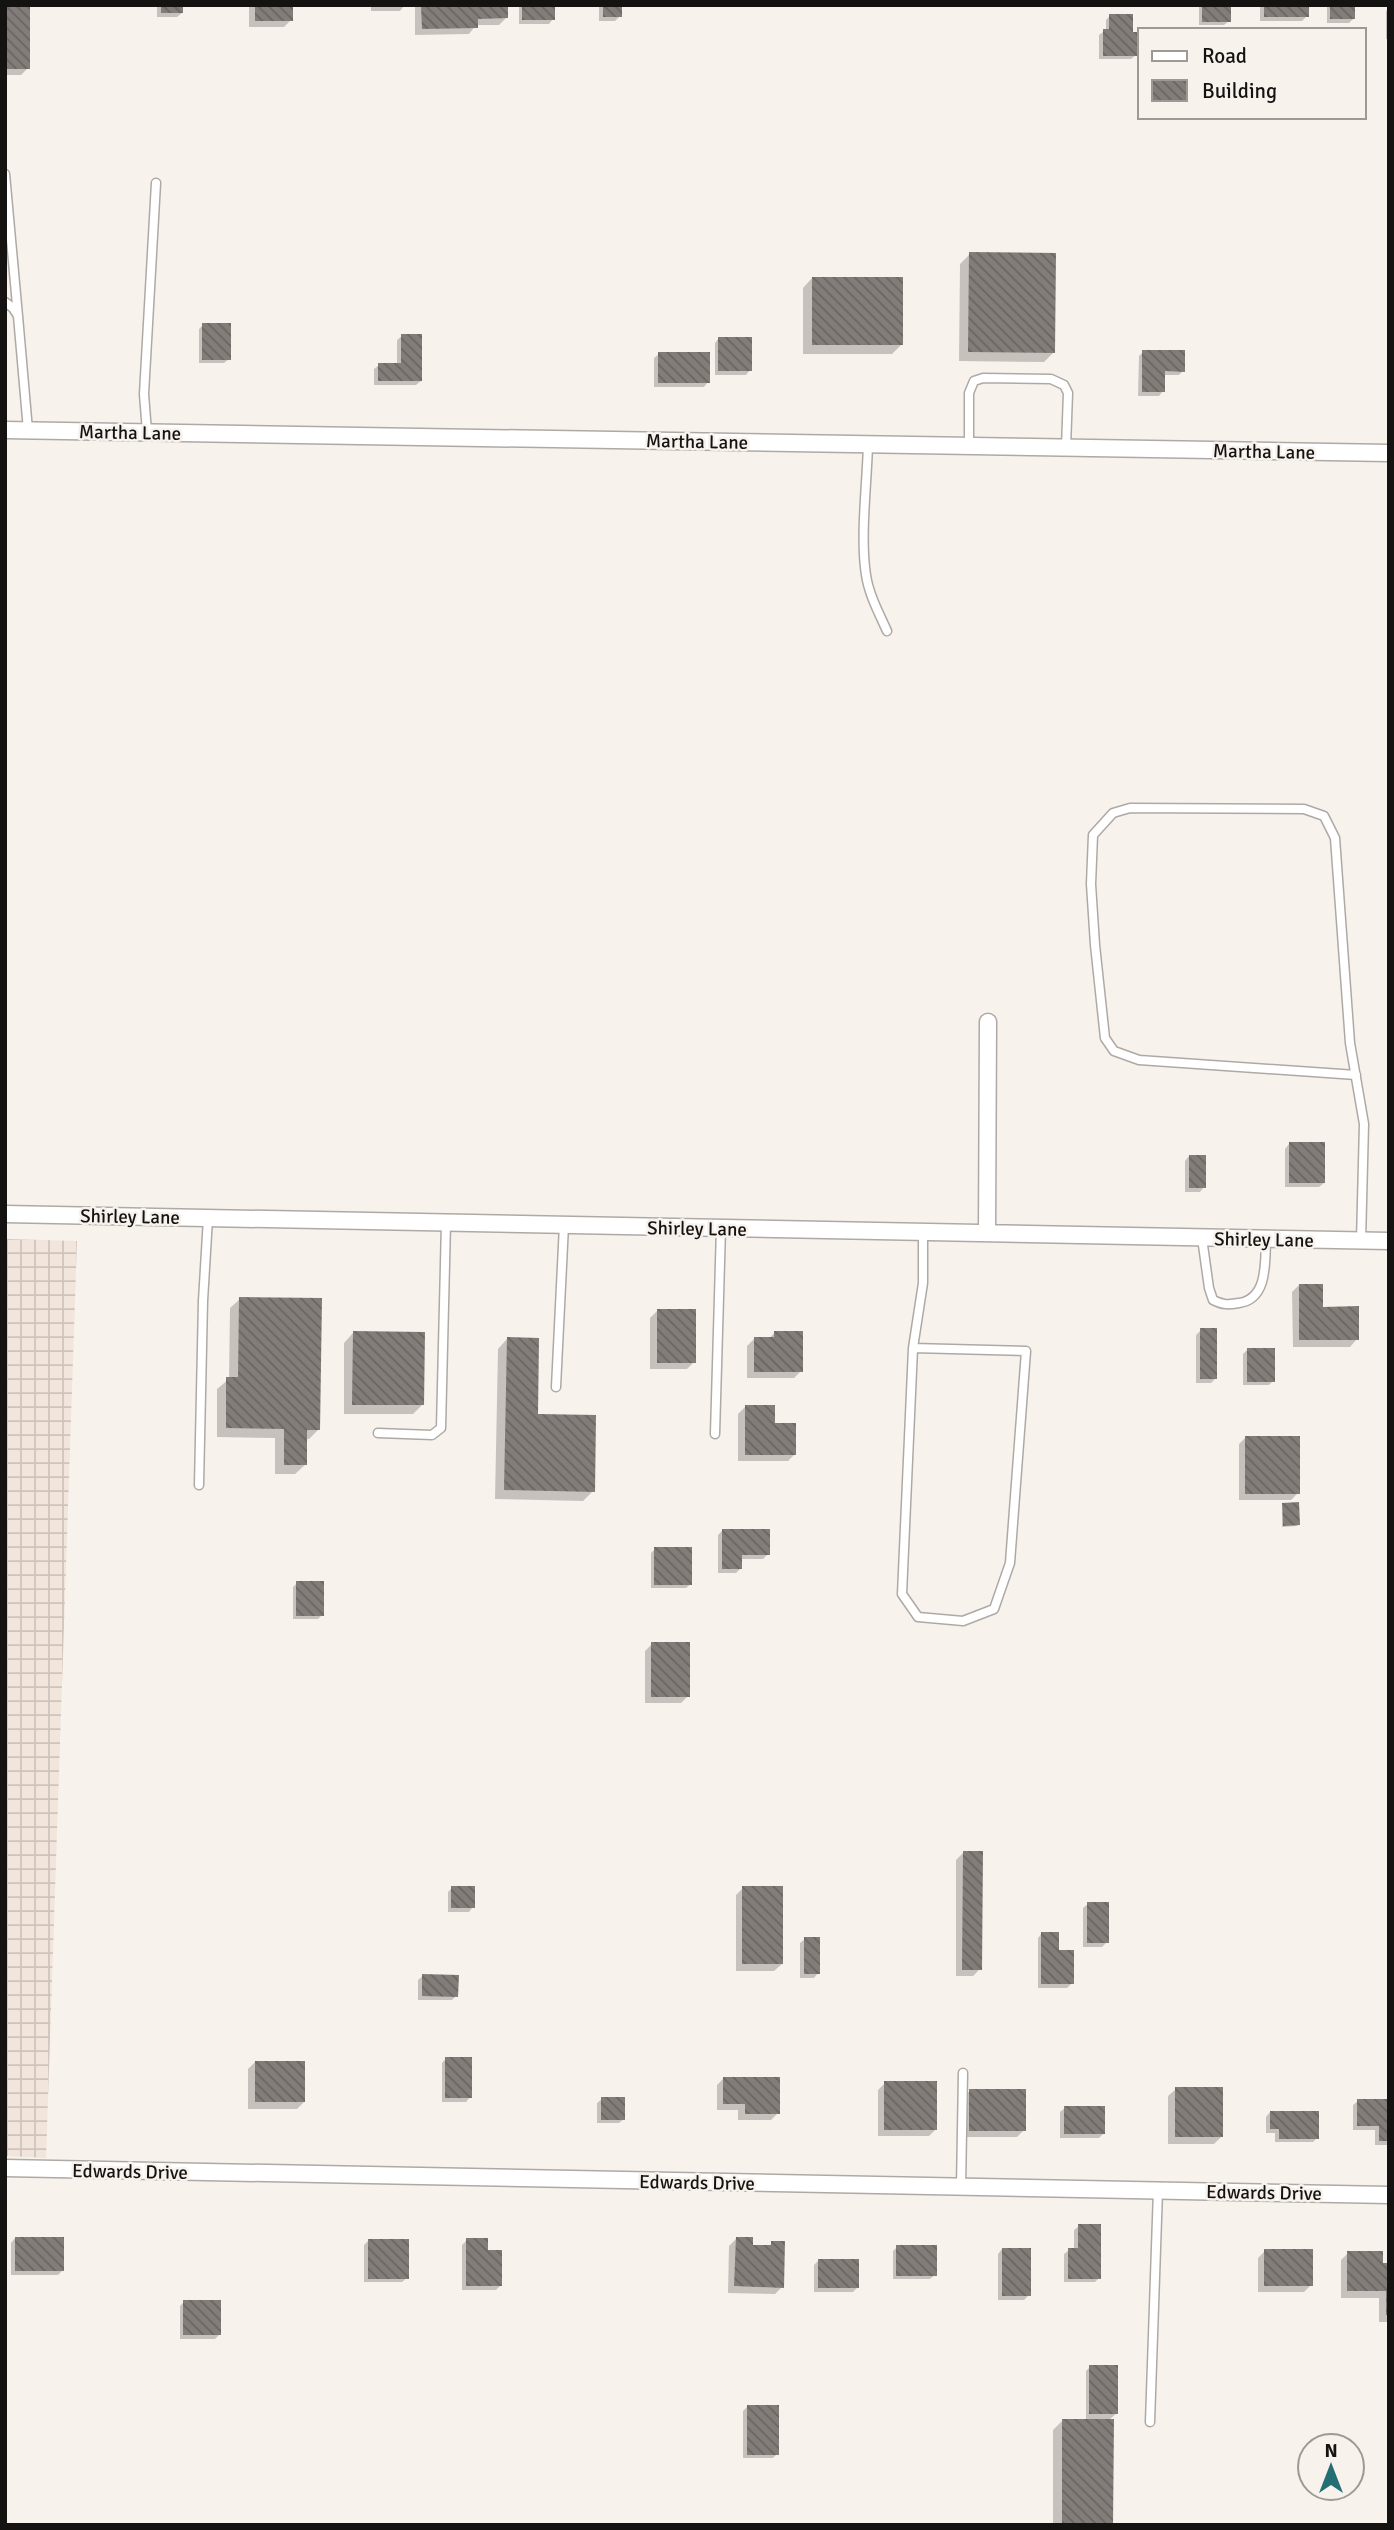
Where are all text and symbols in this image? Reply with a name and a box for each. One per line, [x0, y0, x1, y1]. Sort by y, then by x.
legend [1138, 28, 1366, 119]
text: Road [1202, 43, 1247, 69]
text: Building [1202, 78, 1277, 104]
street label: Martha Lane [79, 420, 181, 446]
street label: Martha Lane [646, 429, 748, 455]
street label: Martha Lane [1213, 439, 1315, 465]
street label: Shirley Lane [80, 1204, 180, 1230]
street label: Shirley Lane [647, 1216, 747, 1242]
street label: Shirley Lane [1214, 1227, 1314, 1253]
street label: Edwards Drive [72, 2159, 188, 2185]
street label: Edwards Drive [639, 2170, 755, 2196]
street label: Edwards Drive [1206, 2180, 1322, 2206]
north arrow [1296, 2432, 1366, 2502]
text: N [1324, 2439, 1338, 2463]

